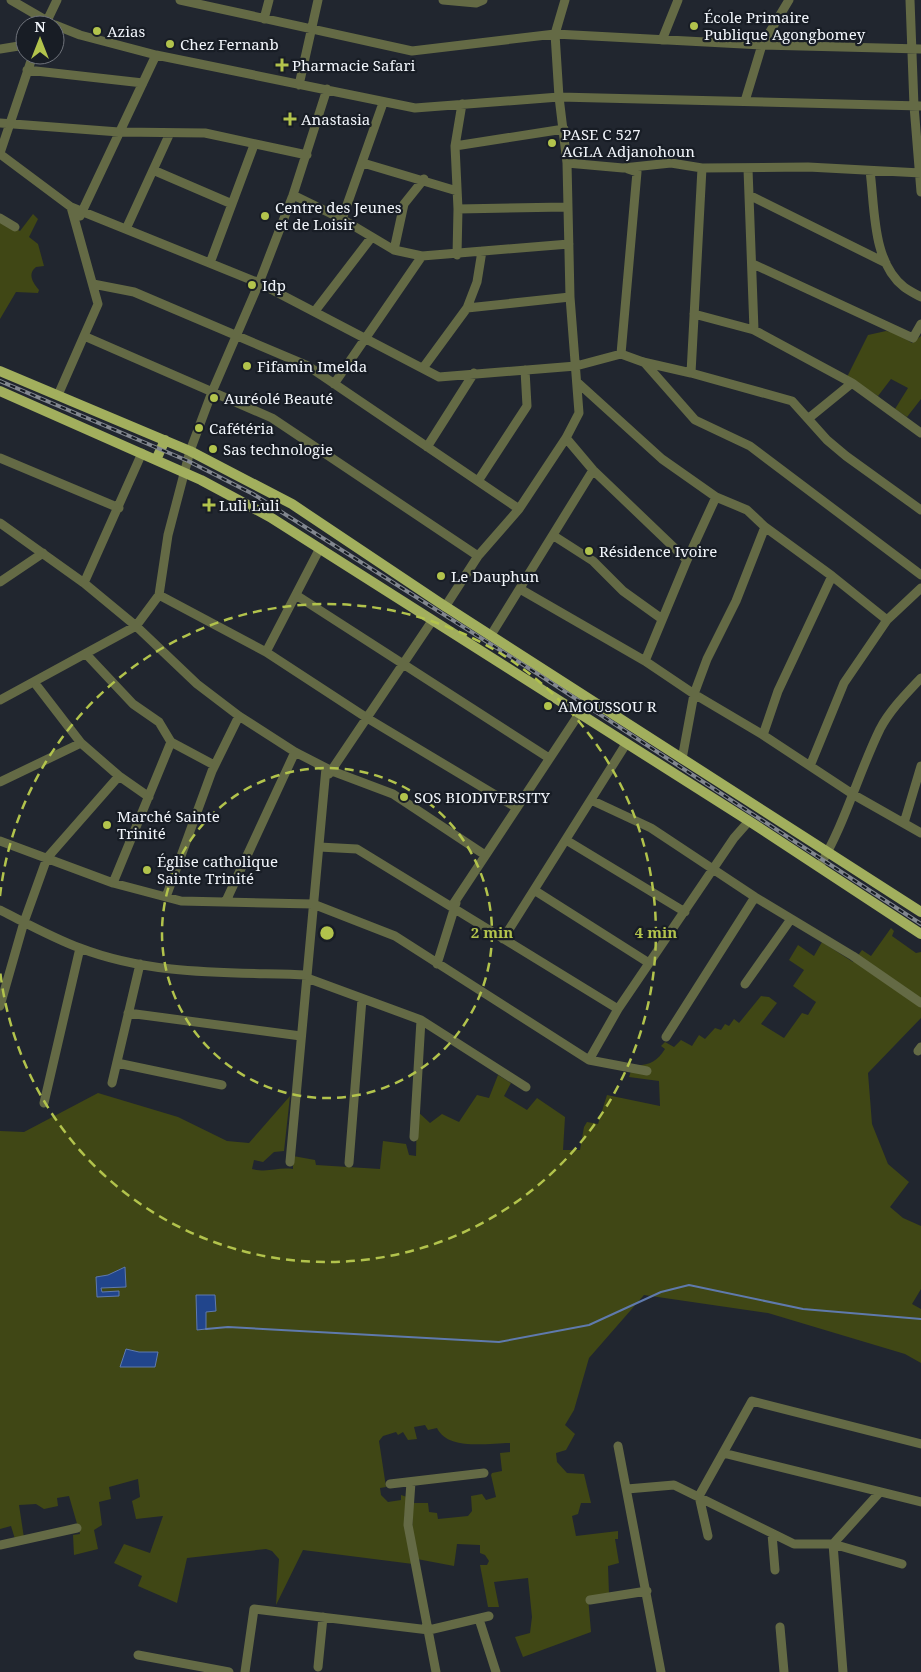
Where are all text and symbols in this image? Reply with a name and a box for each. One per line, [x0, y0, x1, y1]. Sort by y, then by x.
place label: École Primaire Publique Agongbomey [704, 7, 866, 44]
north arrow [15, 15, 65, 65]
text: N [34, 17, 46, 36]
marker: École Primaire Publique Agongbomey [688, 20, 700, 32]
place label: Azias [107, 21, 145, 41]
marker: Azias [91, 25, 103, 37]
place label: Chez Fernanb [180, 34, 279, 54]
marker: Chez Fernanb [164, 38, 176, 50]
place label: Pharmacie Safari [292, 55, 415, 75]
marker: Pharmacie Safari [276, 59, 288, 71]
place label: Anastasia [301, 109, 370, 129]
marker: Anastasia [283, 112, 297, 126]
place label: PASE C 527 AGLA Adjanohoun [562, 124, 695, 161]
marker: PASE C 527 AGLA Adjanohoun [546, 137, 558, 149]
place label: Centre des Jeunes et de Loisir [275, 197, 402, 234]
marker: Centre des Jeunes et de Loisir [259, 210, 271, 222]
place label: Idp [262, 275, 286, 295]
marker: Idp [246, 279, 258, 291]
place label: Fifamin Imelda [257, 356, 367, 376]
marker: Fifamin Imelda [241, 360, 253, 372]
place label: Auréolé Beauté [224, 388, 333, 408]
marker: Auréolé Beauté [208, 392, 220, 404]
place label: Cafétéria [209, 418, 274, 438]
marker: Cafétéria [193, 422, 205, 434]
place label: Sas technologie [223, 439, 333, 459]
marker: Sas technologie [207, 443, 219, 455]
place label: Luli Luli [219, 495, 280, 515]
marker: Luli Luli [203, 499, 215, 511]
place label: Résidence Ivoire [599, 541, 717, 561]
marker: Résidence Ivoire [583, 545, 595, 557]
place label: Le Dauphun [451, 566, 539, 586]
marker: Le Dauphun [435, 570, 447, 582]
place label: AMOUSSOU R [558, 696, 657, 716]
marker: AMOUSSOU R [542, 700, 554, 712]
place label: SOS BIODIVERSITY [414, 787, 550, 807]
marker: SOS BIODIVERSITY [398, 791, 410, 803]
place label: Marché Sainte Trinité [117, 806, 220, 843]
marker: Marché Sainte Trinité [101, 819, 113, 831]
place label: Église catholique Sainte Trinité [157, 851, 278, 888]
marker: Église catholique Sainte Trinité [141, 864, 153, 876]
text: 2 min [471, 922, 513, 942]
text: 4 min [635, 922, 677, 942]
centre of rings [318, 924, 336, 942]

